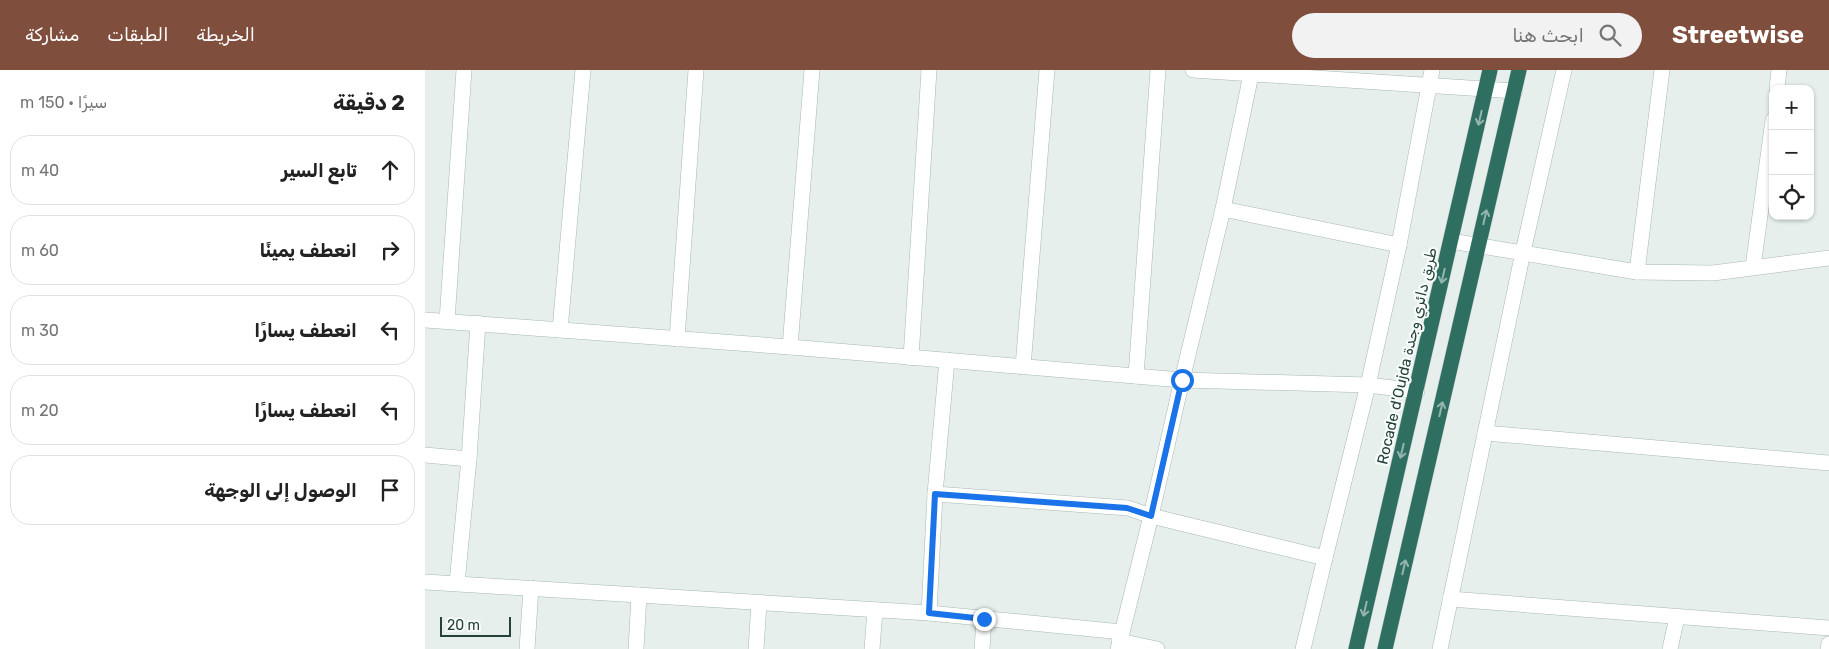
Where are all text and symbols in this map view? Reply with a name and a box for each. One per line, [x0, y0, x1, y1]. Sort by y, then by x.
search box [1292, 13, 1642, 58]
icon: search [1596, 21, 1624, 49]
text: Streetwise [1672, 21, 1804, 49]
text: مشاركة [25, 24, 79, 46]
text: الطبقات [107, 24, 168, 46]
text: الخريطة [196, 24, 255, 46]
text: ابحث هنا [1512, 24, 1584, 47]
map controls [1769, 85, 1814, 220]
button: + [1769, 85, 1814, 130]
text: 2 دقيقة [333, 90, 405, 115]
text: سيرًا · 150 m [20, 93, 107, 112]
one-way arrow [1474, 109, 1484, 125]
button: − [1769, 130, 1814, 175]
icon: ahead [376, 156, 404, 184]
text: تابع السير [281, 159, 357, 182]
text: 40 m [21, 161, 59, 180]
button: locate [1769, 175, 1814, 220]
one-way arrow [1481, 209, 1490, 225]
icon: right [376, 236, 404, 264]
text: انعطف يمينًا [260, 239, 357, 262]
text: 60 m [21, 241, 59, 260]
street label: Rocade d'Oujda طريق دائري وجدة [1373, 246, 1442, 466]
one-way arrow [1438, 267, 1447, 283]
icon: left [376, 316, 404, 344]
text: انعطف يسارًا [254, 319, 357, 342]
text: 30 m [21, 321, 59, 340]
route start [1171, 369, 1194, 392]
icon: left [376, 396, 404, 424]
text: انعطف يسارًا [254, 399, 357, 422]
text: 20 m [21, 401, 59, 420]
one-way arrow [1437, 402, 1446, 418]
one-way arrow [1397, 443, 1406, 459]
icon: arrive [376, 476, 404, 504]
text: الوصول إلى الوجهة [204, 479, 357, 502]
one-way arrow [1400, 560, 1409, 576]
one-way arrow [1360, 601, 1369, 617]
route end [973, 608, 996, 631]
scale bar [440, 614, 511, 637]
text: 20 m [447, 617, 480, 634]

